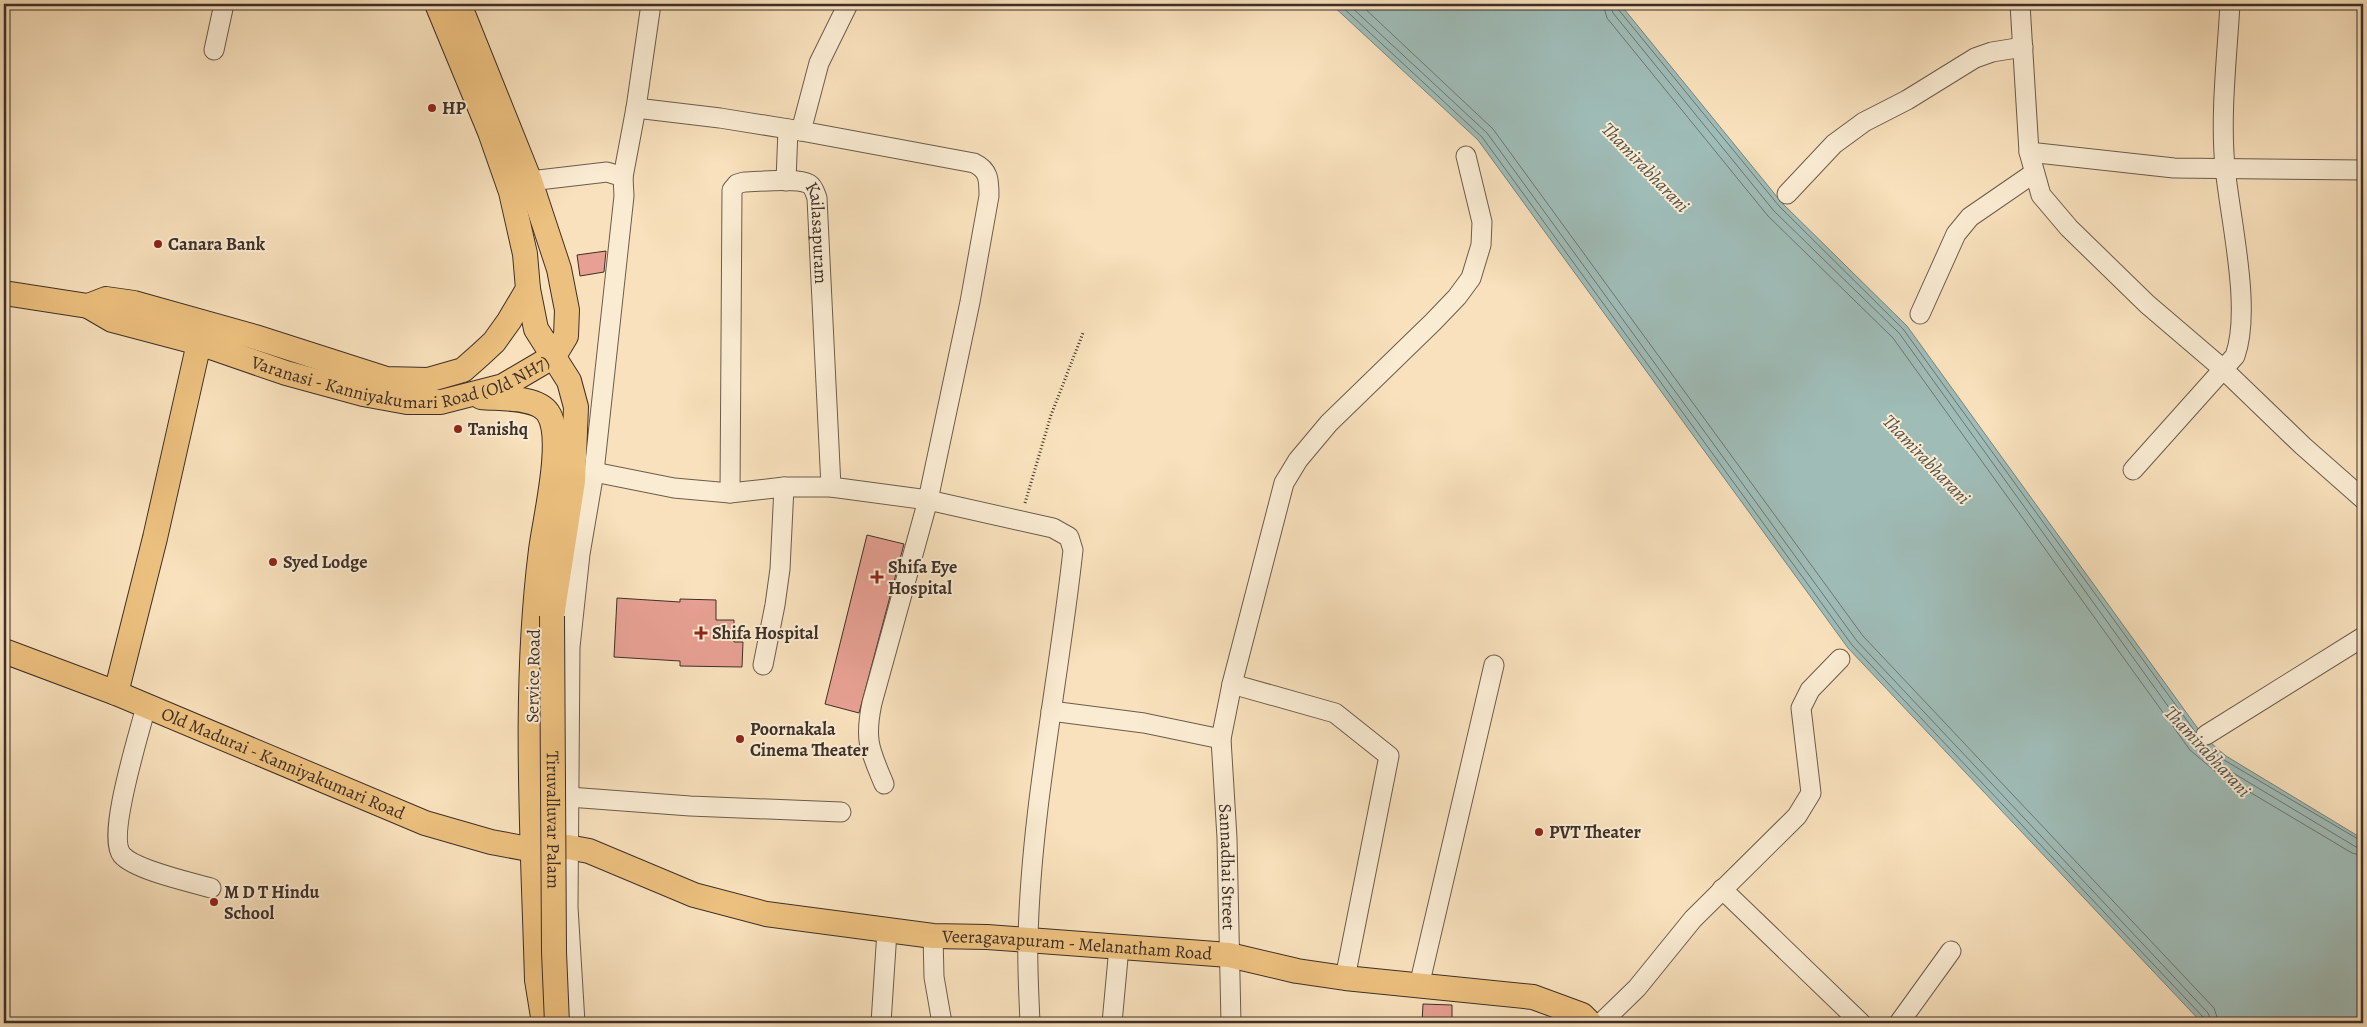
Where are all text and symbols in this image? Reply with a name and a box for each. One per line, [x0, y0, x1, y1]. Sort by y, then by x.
place label: HP [442, 96, 466, 120]
marker: HP [426, 102, 438, 114]
water label: Thamirabharani [1596, 117, 1695, 219]
street label: Kailasapuram [800, 177, 833, 285]
place label: Canara Bank [168, 232, 266, 256]
marker: Canara Bank [152, 238, 164, 250]
street label: Varanasi - Kanniyakumari Road (Old NH7) [244, 342, 554, 370]
text: Varanasi - Kanniyakumari Road (Old NH7) [247, 349, 554, 414]
water label: Thamirabharani [1877, 409, 1976, 511]
place label: Tanishq [468, 417, 529, 441]
marker: Tanishq [452, 423, 464, 435]
place label: Syed Lodge [283, 550, 367, 574]
place label: Shifa Eye Hospital [888, 555, 957, 600]
marker: Syed Lodge [267, 556, 279, 568]
marker: Shifa Eye Hospital [870, 570, 884, 584]
place label: Shifa Hospital [712, 621, 819, 645]
marker: Shifa Hospital [694, 626, 708, 640]
street label: Service Road [520, 628, 546, 723]
water label: Thamirabharani [2158, 700, 2256, 803]
street label: Old Madurai - Kanniyakumari Road [158, 701, 409, 825]
place label: Poornakala Cinema Theater [750, 717, 869, 762]
marker: Poornakala Cinema Theater [734, 733, 746, 745]
street label: Tiruvalluvar Palam [541, 751, 566, 889]
street label: Sannadhai Street [1213, 803, 1241, 930]
place label: PVT Theater [1549, 820, 1642, 844]
marker: PVT Theater [1533, 826, 1545, 838]
place label: M D T Hindu School [224, 880, 320, 925]
marker: M D T Hindu School [208, 896, 220, 908]
street label: Veeragavapuram - Melanatham Road [941, 924, 1213, 966]

